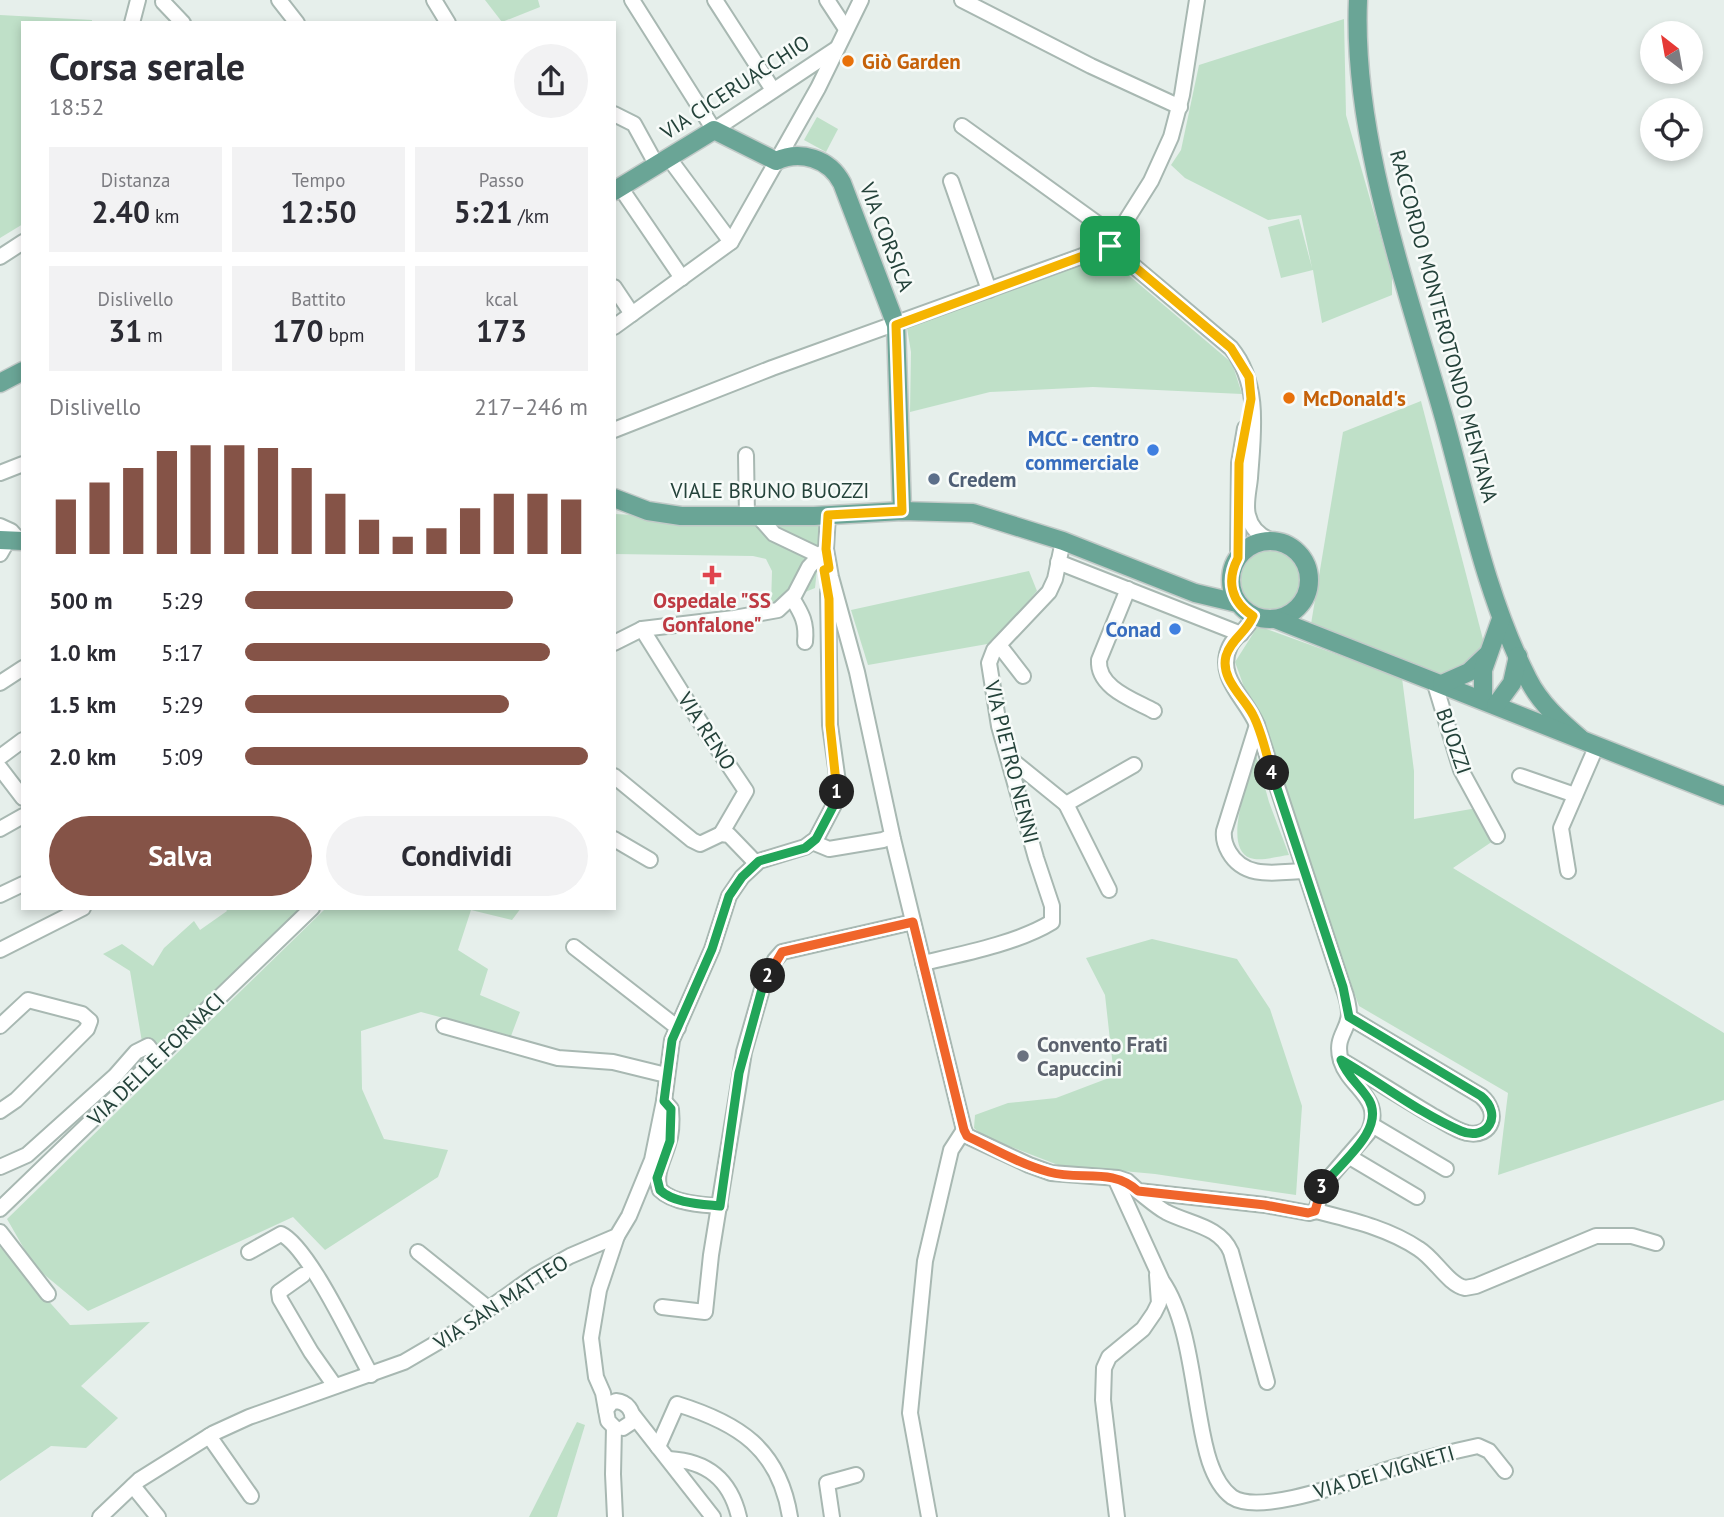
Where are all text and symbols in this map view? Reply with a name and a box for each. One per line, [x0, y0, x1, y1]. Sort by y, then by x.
north arrow [1640, 21, 1703, 84]
map controls [1640, 21, 1703, 161]
street label: VIA CICERUACCHIO [655, 29, 815, 146]
text: Corsa serale [49, 41, 245, 90]
button: share [514, 44, 588, 118]
place label: Giò Garden [862, 48, 961, 75]
marker: Giò Garden [840, 53, 856, 69]
text: 18:52 [49, 92, 104, 121]
button: locate [1640, 98, 1703, 161]
street label: RACCORDO MONTEROTONDO MENTANA [1384, 147, 1504, 506]
text: Distanza [101, 168, 170, 192]
text: Tempo [292, 168, 345, 192]
text: Passo [479, 168, 524, 192]
street label: VIA CORSICA [854, 178, 920, 296]
text: 2.40 [91, 192, 150, 231]
text: 12:50 [280, 192, 357, 231]
text: 5:21 [454, 192, 513, 231]
text: km [150, 204, 180, 228]
text: /km [513, 204, 549, 228]
pin [1080, 216, 1140, 276]
icon: arrive [1091, 227, 1129, 265]
text: Dislivello [97, 287, 174, 311]
text: Battito [291, 287, 346, 311]
text: kcal [485, 287, 518, 311]
text: 31 [108, 311, 142, 350]
text: 170 [272, 311, 323, 350]
text: 173 [476, 311, 527, 350]
text: m [142, 323, 163, 347]
text: bpm [323, 323, 365, 347]
place label: McDonald's [1303, 385, 1406, 412]
marker: McDonald's [1281, 390, 1297, 406]
text: Dislivello [49, 392, 141, 421]
text: 217–246 m [474, 392, 588, 421]
place label: MCC - centro commerciale [1025, 425, 1139, 476]
marker: MCC - centro commerciale [1145, 442, 1161, 458]
place label: Credem [948, 466, 1016, 493]
marker: Credem [926, 471, 942, 487]
street label: VIALE BRUNO BUOZZI [670, 477, 869, 504]
marker: Ospedale "SS Gonfalone" [702, 565, 722, 585]
text: 500 m [49, 586, 112, 615]
text: 5:29 [161, 586, 204, 615]
place label: Ospedale "SS Gonfalone" [653, 587, 771, 638]
place label: Conad [1106, 616, 1161, 643]
marker: Conad [1167, 621, 1183, 637]
text: 1.0 km [49, 638, 116, 667]
text: 5:17 [161, 638, 204, 667]
street label: VIA PIETRO NENNI [978, 677, 1045, 846]
street label: VIA RENO [671, 686, 742, 775]
text: 1.5 km [49, 690, 116, 719]
text: 5:29 [161, 690, 204, 719]
street label: BUOZZI [1430, 704, 1478, 778]
text: 2.0 km [49, 742, 116, 771]
text: 5:09 [161, 742, 204, 771]
pin: 4 [1254, 756, 1290, 790]
text: 4 [1266, 760, 1277, 784]
pin: 1 [820, 774, 854, 810]
text: 1 [831, 779, 842, 803]
button: Salva [49, 816, 312, 896]
button: Condividi [326, 816, 588, 896]
pin: 2 [750, 958, 786, 993]
text: 2 [762, 963, 773, 987]
street label: VIA DELLE FORNACI [81, 987, 230, 1132]
place label: Convento Frati Capuccini [1037, 1031, 1168, 1082]
marker: Convento Frati Capuccini [1015, 1048, 1031, 1064]
pin: 3 [1304, 1170, 1340, 1204]
text: 3 [1316, 1174, 1327, 1198]
street label: VIA SAN MATTEO [428, 1248, 573, 1356]
street label: VIA DEI VIGNETI [1310, 1439, 1458, 1505]

